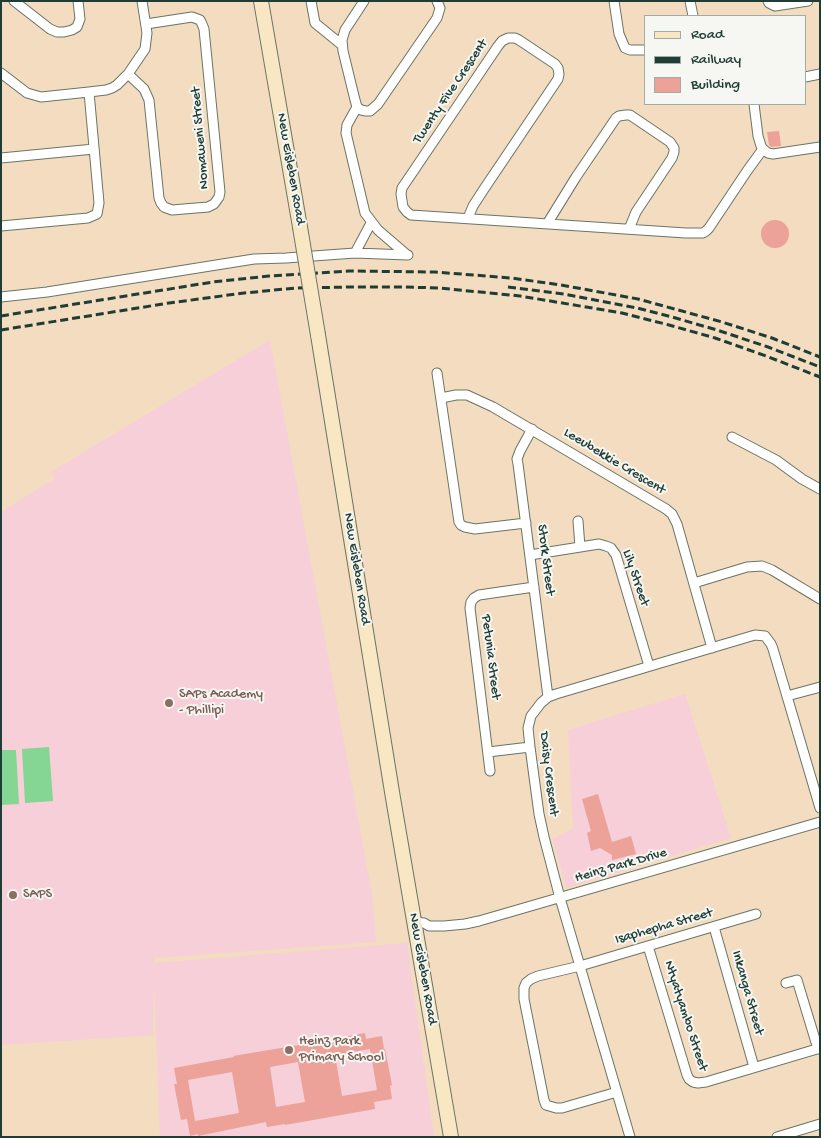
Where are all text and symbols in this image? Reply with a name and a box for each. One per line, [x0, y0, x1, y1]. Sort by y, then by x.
legend [644, 15, 806, 105]
text: Road [691, 26, 724, 44]
street label: Twenty Five Crescent [410, 37, 492, 147]
text: Railway [691, 51, 741, 69]
text: Building [691, 76, 740, 94]
street label: Nomaweni Street [188, 86, 214, 190]
street label: New Eisleben Road [272, 112, 308, 226]
street label: Leeubekkie Crescent [560, 425, 668, 499]
street label: New Eisleben Road [339, 512, 373, 626]
street label: Stork Street [532, 524, 558, 596]
street label: Lily Street [617, 547, 653, 609]
street label: Petunia Street [476, 614, 504, 700]
place label: SAPs Academy - Phillipi [179, 687, 263, 720]
marker: SAPs Academy - Phillipi [163, 697, 175, 709]
street label: Daisy Crescent [535, 731, 561, 817]
street label: Heinz Park Drive [573, 845, 669, 887]
place label: SAPS [23, 887, 52, 903]
marker: SAPS [7, 889, 19, 901]
street label: Isaphepha Street [613, 905, 715, 949]
street label: New Eisleben Road [404, 912, 440, 1026]
street label: Inkanga Street [727, 949, 767, 1037]
street label: Ntyatyambo Street [659, 959, 711, 1073]
place label: Heinz Park Primary School [299, 1034, 384, 1066]
marker: Heinz Park Primary School [283, 1044, 295, 1056]

